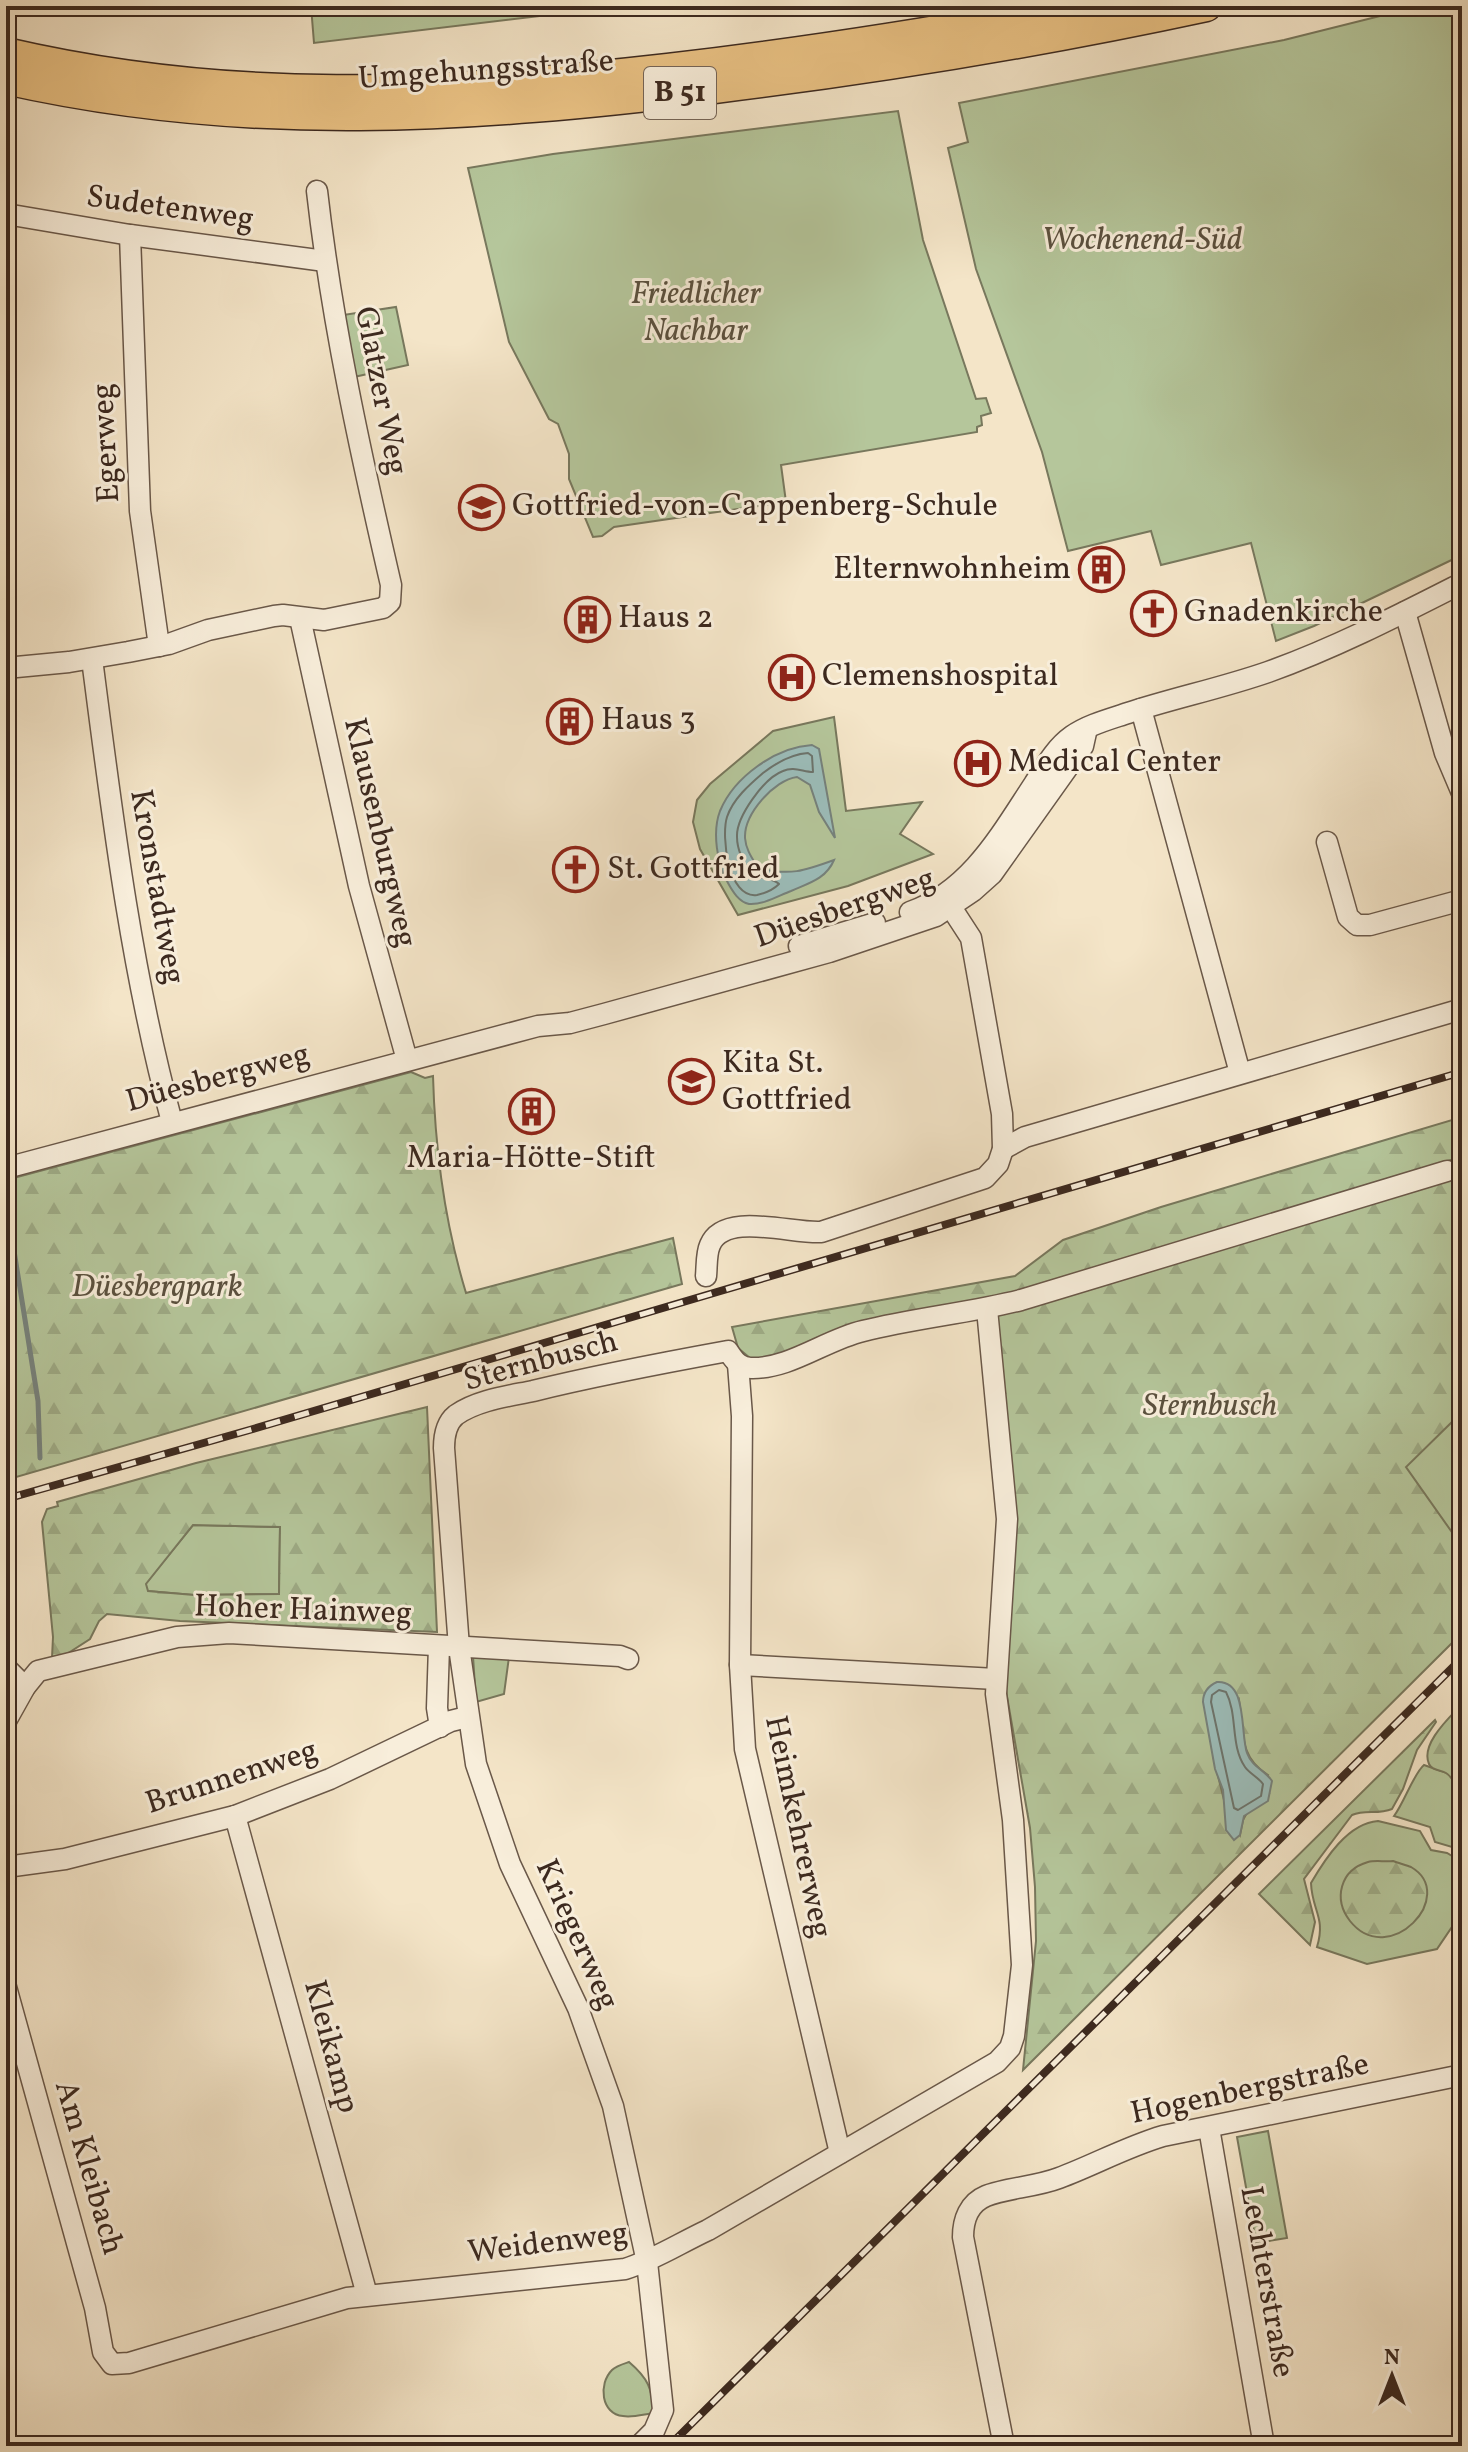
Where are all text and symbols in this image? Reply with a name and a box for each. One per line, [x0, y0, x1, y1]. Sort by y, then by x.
street label: Umgehungsstraße [357, 40, 615, 102]
road number: B 51 [644, 67, 716, 119]
street label: Sudetenweg [83, 175, 257, 243]
park label: Wochenend-Süd [1042, 219, 1242, 263]
park label: Friedlicher Nachbar [631, 273, 762, 354]
street label: Glatzer Weg [342, 303, 418, 479]
street label: Egerweg [82, 382, 132, 504]
school or university icon: Gottfried-von-Cappenberg-Schule [457, 483, 505, 531]
place label: Gottfried-von-Cappenberg-Schule [512, 485, 998, 529]
building icon: Elternwohnheim [1078, 546, 1126, 594]
place label: Elternwohnheim [833, 548, 1071, 592]
church icon: Gnadenkirche [1129, 589, 1177, 637]
place label: Gnadenkirche [1184, 591, 1383, 635]
building icon: Haus 2 [563, 595, 611, 643]
place label: Haus 2 [618, 597, 713, 641]
hospital icon: Clemenshospital [767, 653, 815, 701]
place label: Clemenshospital [822, 655, 1058, 699]
building icon: Haus 3 [546, 697, 594, 745]
place label: Haus 3 [601, 699, 696, 743]
street label: Klausenburgweg [331, 714, 427, 952]
hospital icon: Medical Center [953, 739, 1001, 787]
place label: Medical Center [1008, 741, 1221, 785]
street label: Kronstadtweg [117, 786, 195, 988]
church icon: St. Gottfried [552, 846, 600, 894]
place label: St. Gottfried [607, 848, 780, 892]
street label: Düesbergweg [749, 857, 941, 961]
street label: Düesbergweg [121, 1033, 315, 1125]
place label: Kita St. Gottfried [722, 1042, 852, 1123]
school or university icon: Kita St. Gottfried [667, 1058, 715, 1106]
building icon: Maria-Hötte-Stift [507, 1088, 555, 1136]
place label: Maria-Hötte-Stift [406, 1137, 656, 1181]
park label: Düesbergpark [71, 1266, 243, 1310]
street label: Sternbusch [459, 1320, 623, 1404]
park label: Sternbusch [1143, 1385, 1277, 1429]
street label: Hoher Hainweg [193, 1585, 413, 1637]
street label: Heimkehrerweg [752, 1712, 842, 1942]
street label: Brunnenweg [140, 1729, 324, 1827]
street label: Kriegerweg [523, 1853, 629, 2017]
street label: Kleikamp [291, 1976, 369, 2118]
street label: Hogenbergstraße [1127, 2043, 1373, 2137]
street label: Am Kleibach [42, 2076, 134, 2260]
street label: Lechterstraße [1228, 2183, 1304, 2381]
street label: Weidenweg [465, 2212, 631, 2276]
north arrow [1352, 2336, 1432, 2416]
text: N [1384, 2343, 1400, 2374]

